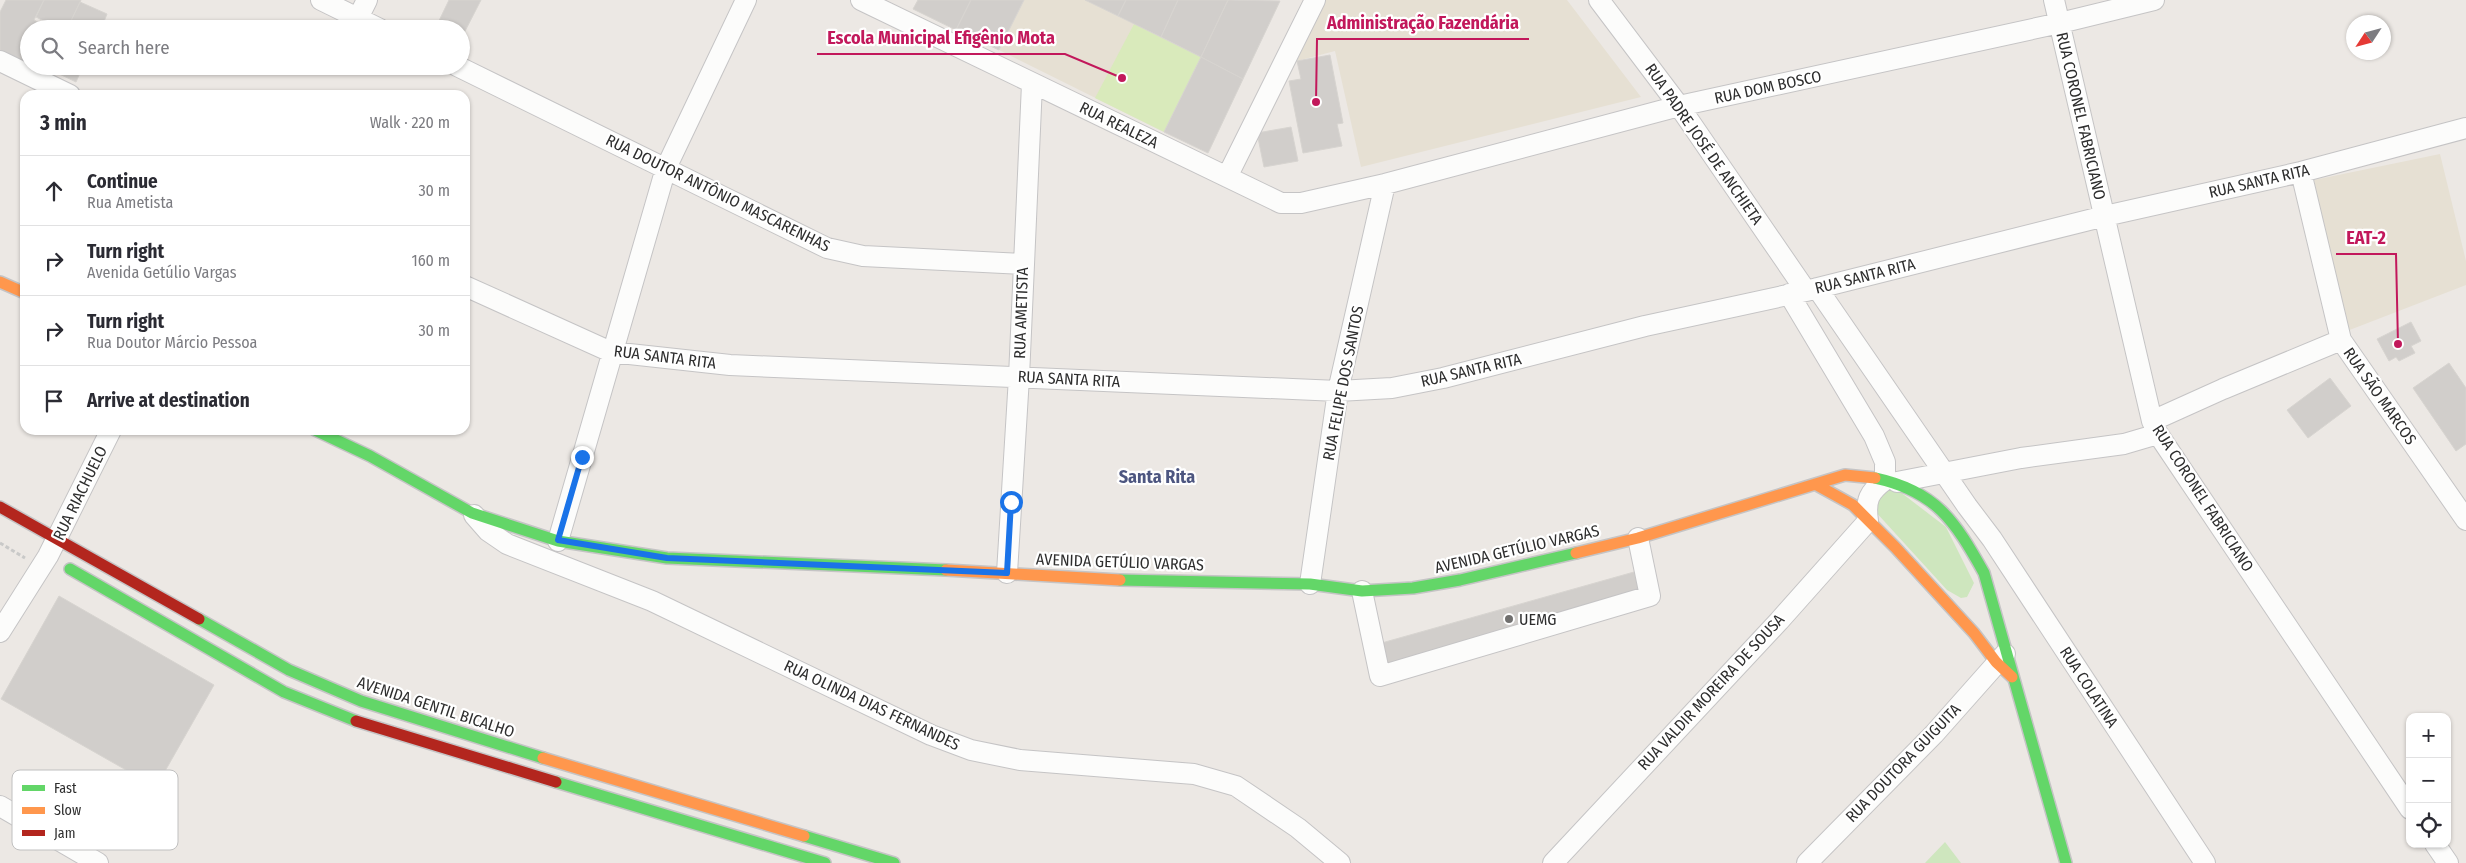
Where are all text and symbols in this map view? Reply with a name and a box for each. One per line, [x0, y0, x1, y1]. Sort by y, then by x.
callout: Administração Fazendária [1317, 6, 1529, 39]
text: Administração Fazendária [1326, 12, 1519, 34]
north arrow [2346, 15, 2391, 60]
search box [20, 20, 470, 75]
callout: Escola Municipal Efigênio Mota [817, 21, 1065, 54]
text: Escola Municipal Efigênio Mota [827, 27, 1055, 49]
street label: RUA CORONEL FABRICIANO [2052, 30, 2110, 202]
icon: search [38, 34, 66, 62]
text: Search here [78, 36, 170, 59]
street label: RUA PADRE JOSÉ DE ANCHIETA [1641, 60, 1767, 229]
street label: RUA DOM BOSCO [1713, 66, 1823, 108]
street label: RUA REALEZA [1077, 98, 1162, 152]
text: 3 min [40, 110, 87, 136]
text: Walk · 220 m [370, 113, 450, 132]
street label: RUA DOUTOR ANTÔNIO MASCARENHAS [603, 129, 834, 256]
street label: RUA SANTA RITA [2207, 160, 2312, 202]
text: Continue [87, 170, 158, 193]
icon: ahead [40, 177, 68, 205]
text: 30 m [418, 181, 450, 200]
text: Rua Ametista [87, 193, 173, 212]
callout: EAT-2 [2336, 221, 2396, 254]
text: EAT-2 [2346, 227, 2386, 249]
text: Turn right [87, 240, 164, 263]
icon: right [40, 247, 68, 275]
text: 160 m [411, 251, 450, 270]
street label: RUA SANTA RITA [1813, 254, 1918, 298]
text: Avenida Getúlio Vargas [87, 263, 237, 282]
street label: RUA AMETISTA [1010, 266, 1032, 359]
street label: RUA FELIPE DOS SANTOS [1319, 304, 1367, 462]
text: Turn right [87, 310, 164, 333]
icon: right [40, 317, 68, 345]
text: 30 m [418, 321, 450, 340]
text: Rua Doutor Márcio Pessoa [87, 333, 257, 352]
street label: RUA SANTA RITA [613, 341, 718, 373]
street label: RUA SÃO MARCOS [2339, 344, 2421, 448]
street label: RUA SANTA RITA [1419, 349, 1524, 391]
street label: RUA SANTA RITA [1017, 367, 1121, 391]
icon: arrive [40, 387, 68, 415]
text: Arrive at destination [87, 389, 250, 412]
street label: RUA CORONEL FABRICIANO [2148, 421, 2258, 575]
street label: RUA RIACHUELO [49, 443, 111, 543]
route end [571, 446, 594, 469]
district label: Santa Rita [1119, 466, 1195, 488]
route start [1000, 491, 1023, 514]
street label: AVENIDA GETÚLIO VARGAS [1433, 521, 1601, 577]
street label: AVENIDA GETÚLIO VARGAS [1036, 550, 1204, 574]
place label: UEMG [1519, 610, 1556, 629]
street label: RUA VALDIR MOREIRA DE SOUSA [1634, 610, 1789, 774]
marker: UEMG [1503, 613, 1515, 625]
street label: RUA COLATINA [2056, 643, 2122, 731]
street label: RUA OLINDA DIAS FERNANDES [781, 656, 963, 754]
street label: AVENIDA GENTIL BICALHO [355, 673, 517, 741]
street label: RUA DOUTORA GUIGUITA [1842, 699, 1965, 826]
map controls [2406, 713, 2451, 848]
button: + [2406, 713, 2451, 758]
button: − [2406, 758, 2451, 803]
legend [12, 770, 178, 850]
text: Fast [54, 780, 77, 797]
text: Slow [54, 802, 81, 819]
button: locate [2406, 803, 2451, 848]
text: Jam [54, 825, 75, 842]

